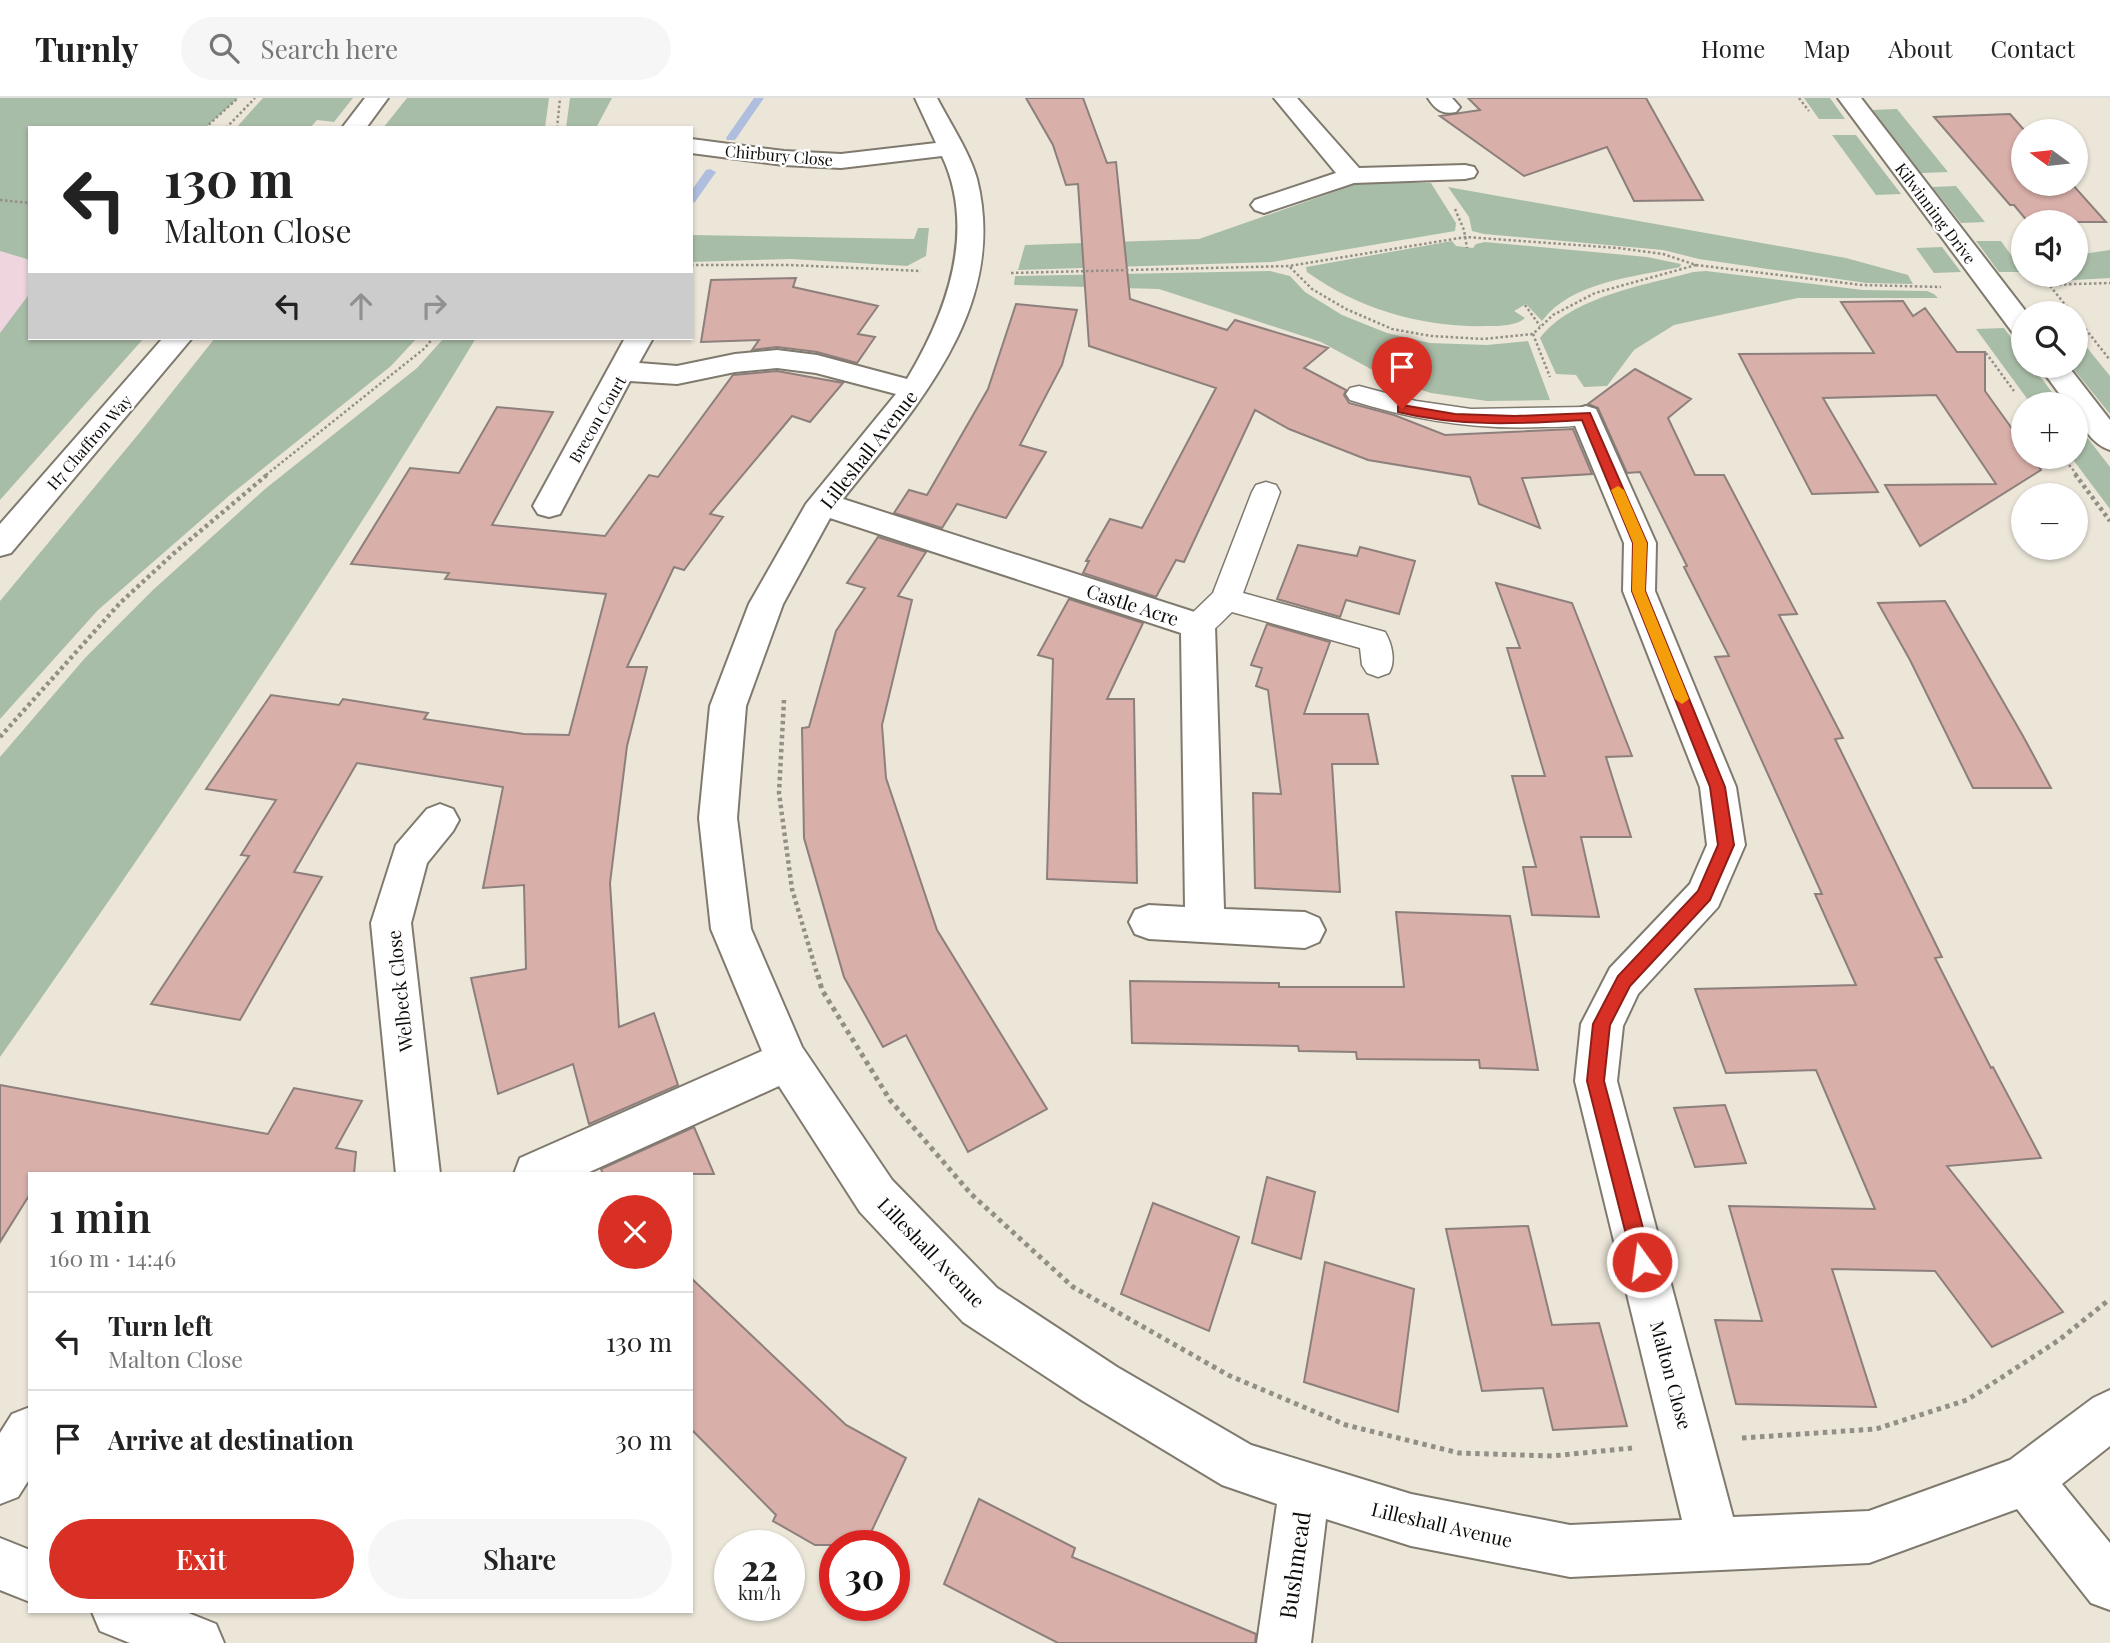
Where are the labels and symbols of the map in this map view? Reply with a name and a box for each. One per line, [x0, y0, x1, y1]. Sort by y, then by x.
north arrow [2011, 119, 2088, 196]
street label: Chirbury Close [724, 140, 834, 170]
street label: Kilwinning Drive [1891, 158, 1981, 268]
pin [1372, 337, 1432, 409]
street label: Brecon Court [564, 372, 630, 466]
street label: Lilleshall Avenue [813, 384, 923, 514]
street label: H7 Chaffron Way [42, 390, 136, 494]
street label: Castle Acre [1084, 577, 1182, 631]
street label: Welbeck Close [380, 929, 418, 1054]
street label: Lilleshall Avenue [873, 1191, 991, 1313]
position arrow [1605, 1225, 1679, 1299]
street label: Malton Close [1645, 1318, 1699, 1432]
street label: Lilleshall Avenue [1369, 1495, 1515, 1553]
street label: Bushmead [1271, 1509, 1317, 1621]
speed limit sign: 30 [819, 1530, 910, 1621]

